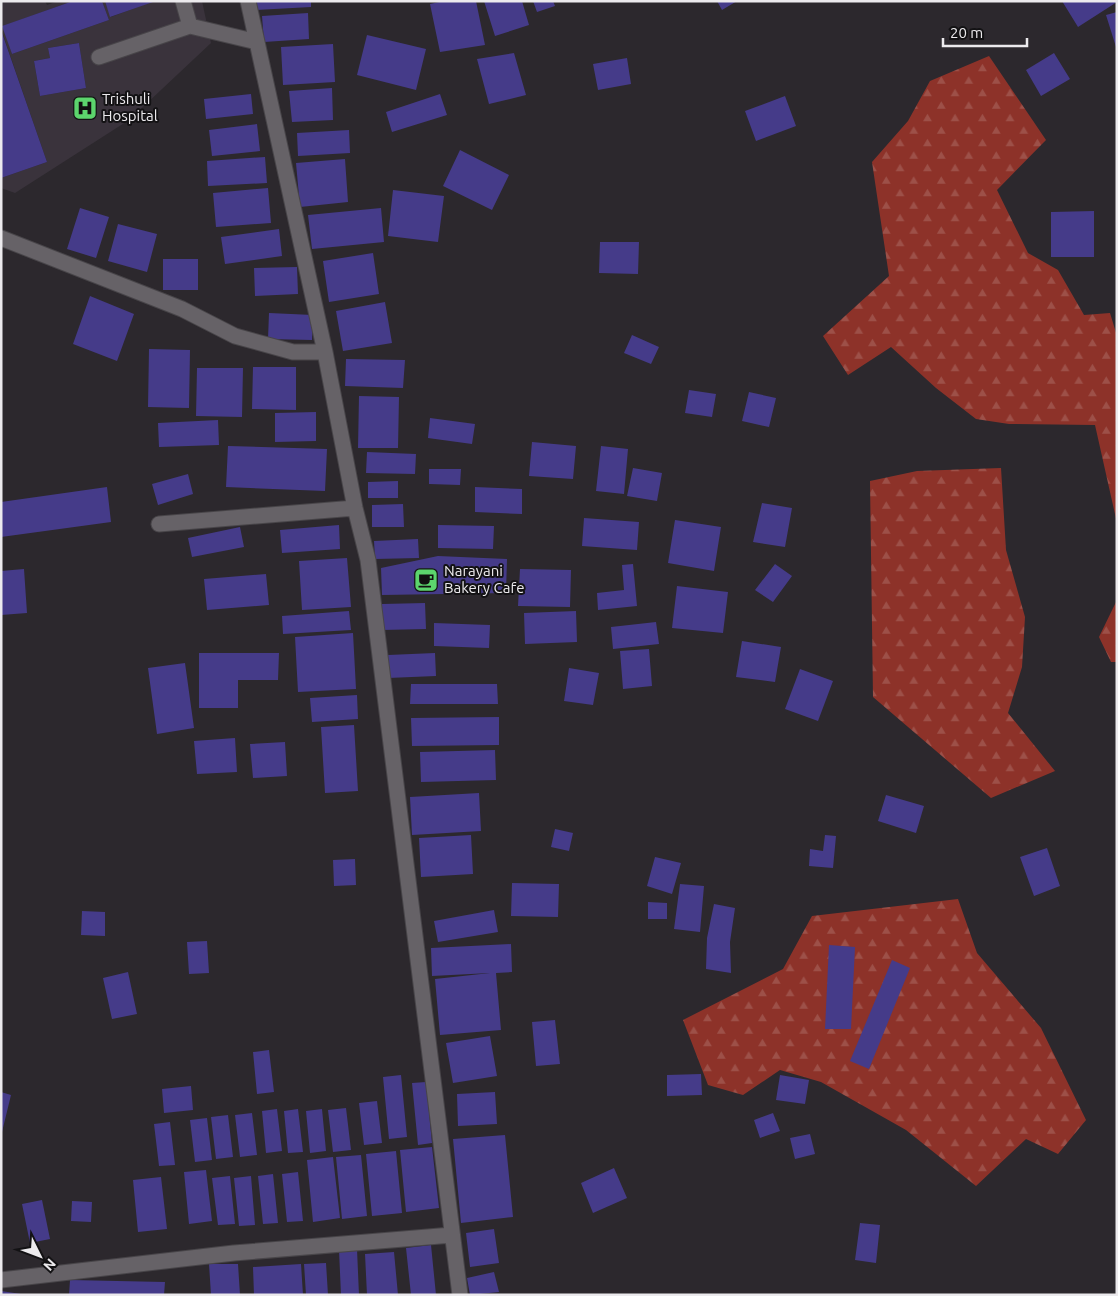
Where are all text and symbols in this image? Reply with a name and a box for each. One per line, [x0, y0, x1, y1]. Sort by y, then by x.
scale bar [943, 15, 1027, 47]
text: 20 m [950, 24, 983, 41]
place label: Trishuli Hospital [102, 90, 158, 124]
hospital icon: Trishuli Hospital [72, 95, 98, 121]
place label: Narayani Bakery Cafe [444, 562, 524, 596]
cafe icon: Narayani Bakery Cafe [413, 567, 439, 593]
north arrow [15, 1231, 65, 1281]
text: N [40, 1255, 59, 1274]

